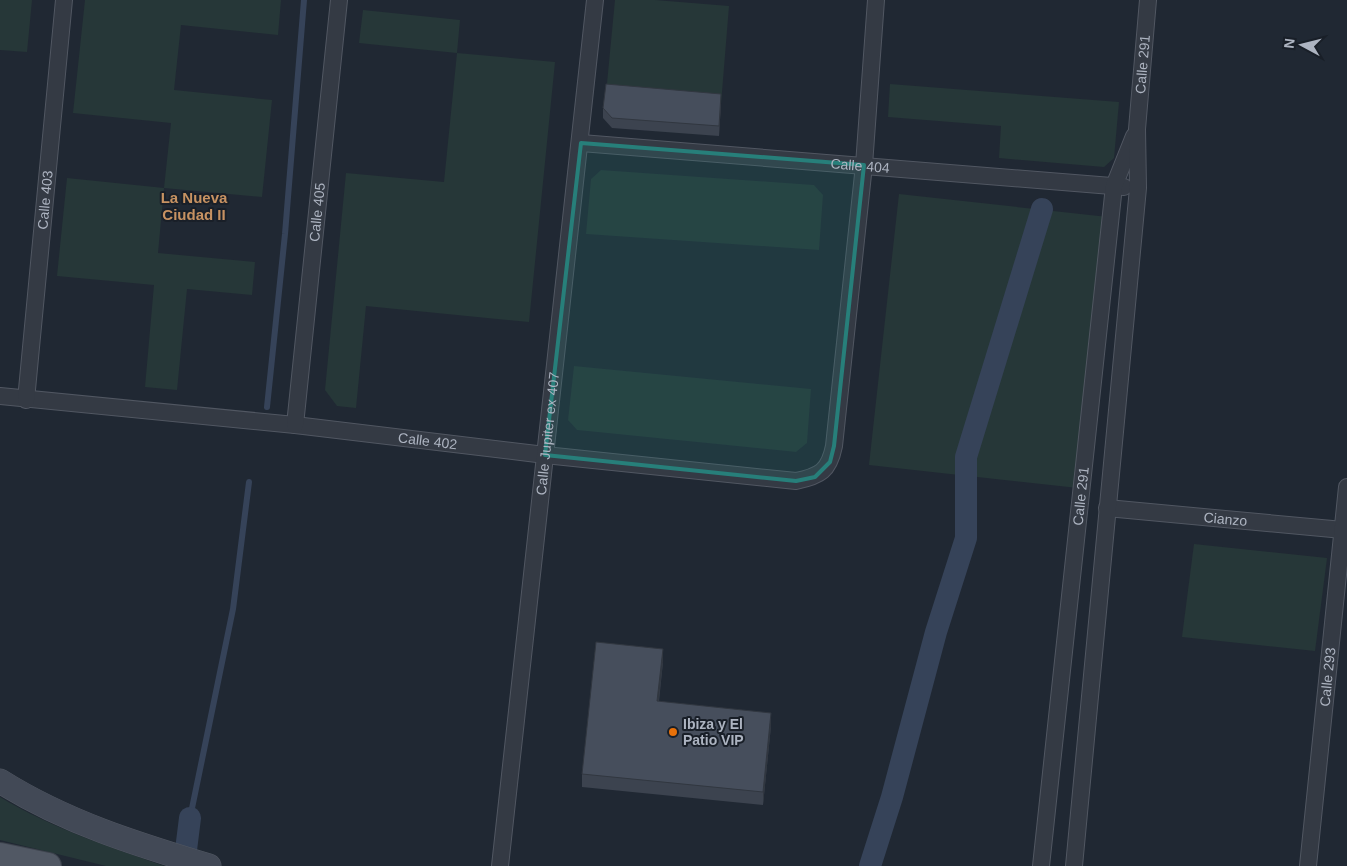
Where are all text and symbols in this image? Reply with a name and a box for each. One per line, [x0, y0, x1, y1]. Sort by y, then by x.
north arrow [1277, 20, 1327, 70]
street label: Calle 291 [1132, 34, 1153, 94]
text: N [1281, 37, 1298, 49]
street label: Calle 404 [830, 155, 890, 176]
street label: Calle 403 [34, 169, 56, 230]
street label: Calle 405 [306, 182, 328, 242]
district label: La Nueva Ciudad II [161, 189, 228, 223]
street label: Calle Jupiter ex 407 [533, 371, 562, 496]
street label: Calle 402 [397, 429, 458, 452]
street label: Calle 291 [1070, 466, 1092, 526]
street label: Cianzo [1203, 509, 1248, 529]
street label: Calle 293 [1316, 647, 1338, 707]
place label: Ibiza y El Patio VIP [683, 716, 744, 748]
marker: Ibiza y El Patio VIP [667, 726, 679, 738]

